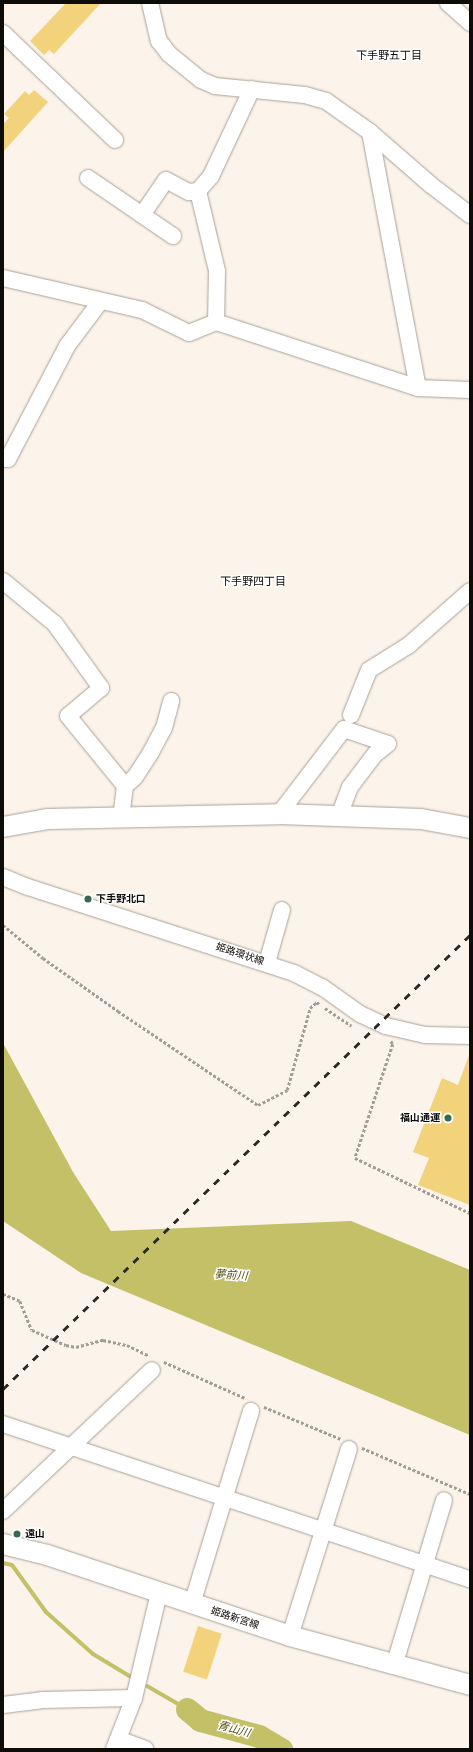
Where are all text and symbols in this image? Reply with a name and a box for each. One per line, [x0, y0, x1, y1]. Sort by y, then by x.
district label: 下手野五丁目 [356, 48, 422, 62]
district label: 下手野四丁目 [220, 574, 286, 588]
place label: 下手野北口 [96, 893, 146, 905]
marker: 下手野北口 [83, 894, 93, 904]
street label: 姫路環状線 [214, 941, 266, 967]
place label: 福山通運 [400, 1112, 440, 1124]
marker: 福山通運 [443, 1113, 453, 1123]
water label: 夢前川 [214, 1267, 248, 1283]
place label: 遠山 [25, 1528, 45, 1540]
marker: 遠山 [12, 1529, 22, 1539]
street label: 姫路新宮線 [209, 1605, 261, 1631]
water label: 青山川 [216, 1718, 252, 1740]

